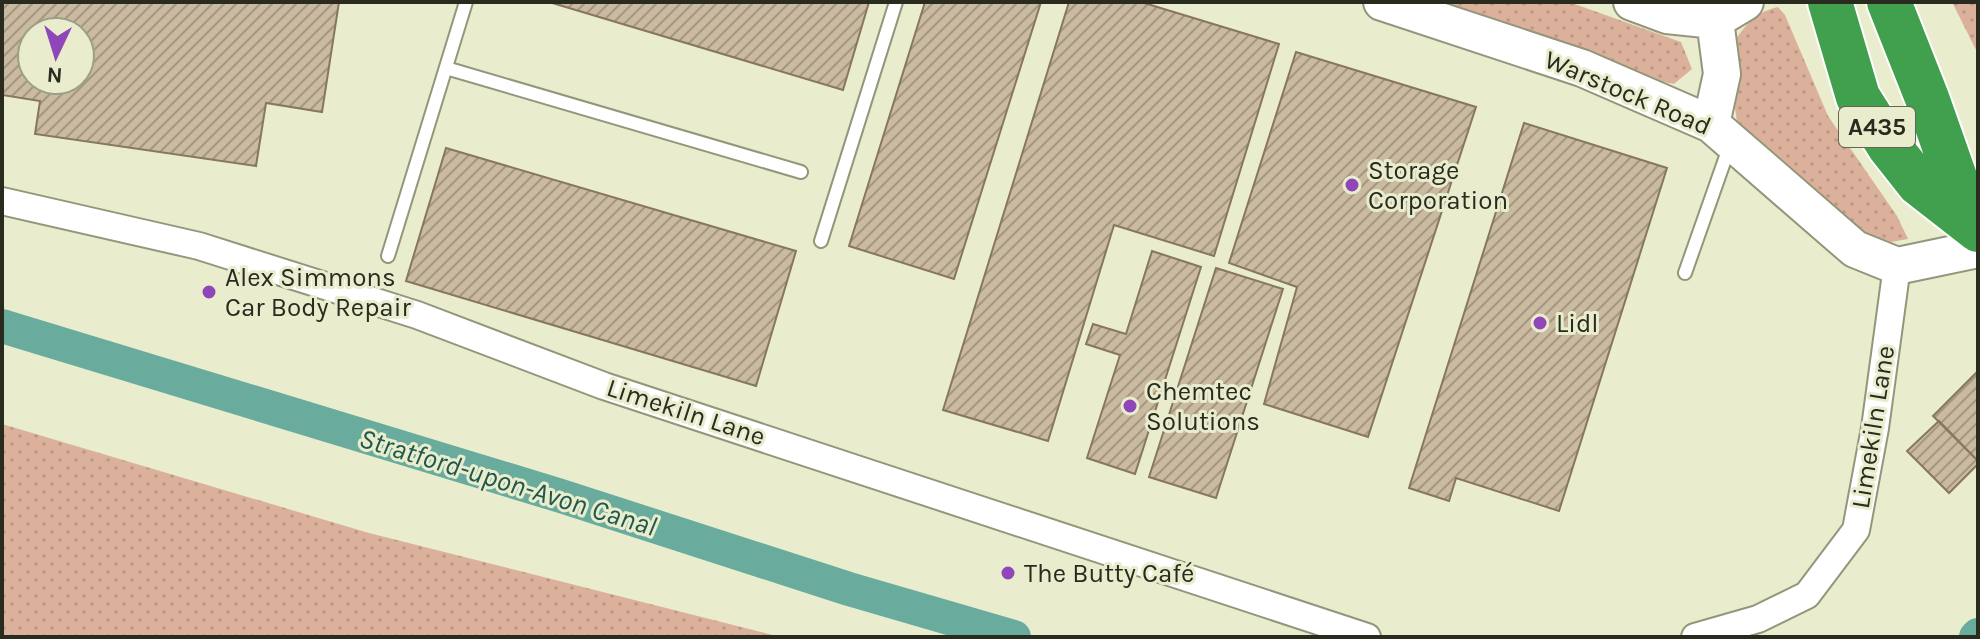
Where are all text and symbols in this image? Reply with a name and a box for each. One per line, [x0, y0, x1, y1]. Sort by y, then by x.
north arrow [16, 16, 96, 96]
street label: Warstock Road [1540, 44, 1716, 142]
text: N [46, 61, 63, 88]
road number: A435 [1839, 107, 1915, 147]
place label: Storage Corporation [1368, 155, 1508, 216]
marker: Storage Corporation [1343, 176, 1361, 194]
place label: Alex Simmons Car Body Repair [225, 262, 411, 323]
marker: Alex Simmons Car Body Repair [200, 283, 218, 301]
place label: Lidl [1556, 308, 1599, 339]
marker: Lidl [1531, 314, 1549, 332]
street label: Limekiln Lane [1845, 343, 1901, 511]
street label: Limekiln Lane [603, 372, 769, 452]
place label: Chemtec Solutions [1146, 376, 1260, 437]
marker: Chemtec Solutions [1121, 397, 1139, 415]
water label: Stratford-upon-Avon Canal [355, 421, 661, 543]
place label: The Butty Café [1024, 558, 1194, 589]
marker: The Butty Café [999, 564, 1017, 582]

